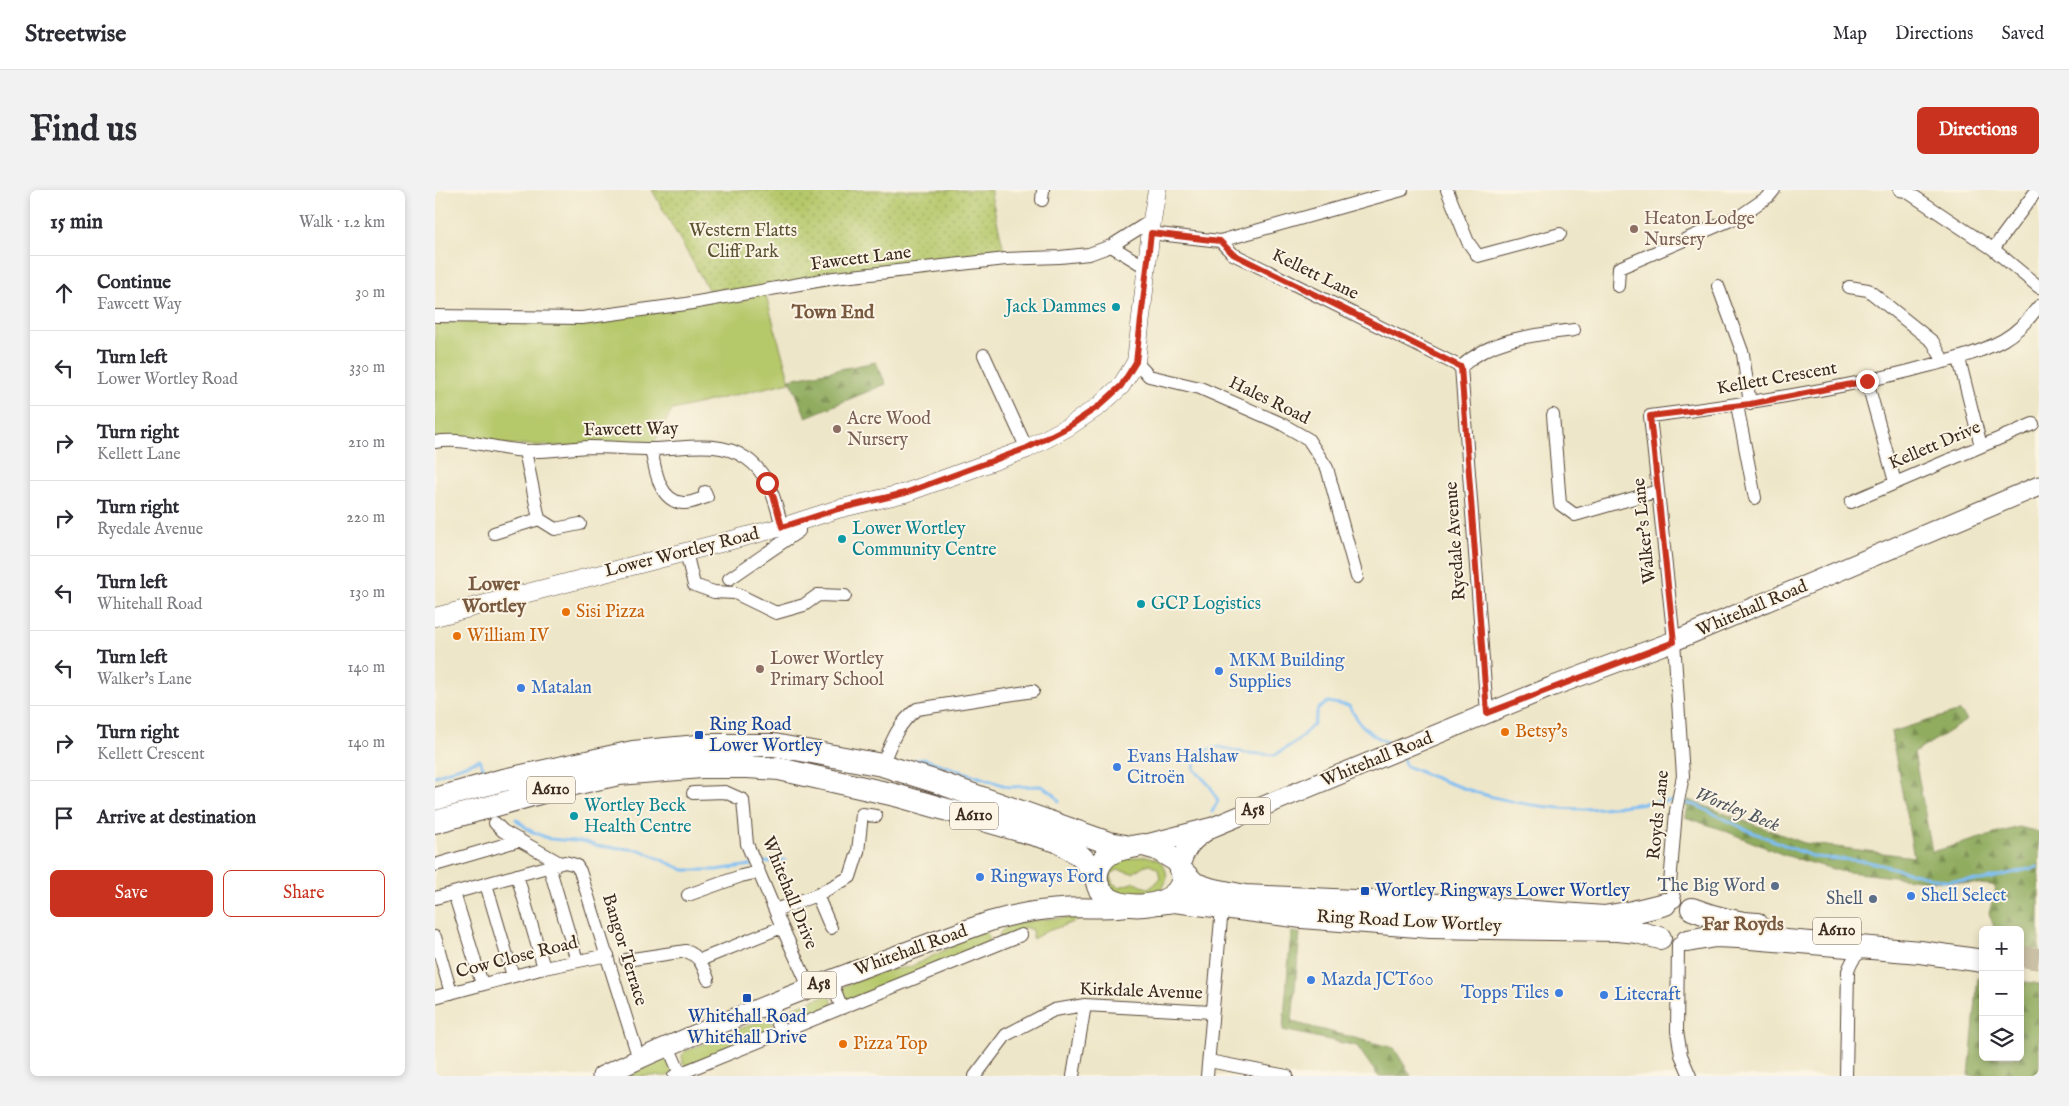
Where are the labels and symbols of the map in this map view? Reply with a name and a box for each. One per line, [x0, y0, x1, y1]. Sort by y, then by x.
place label: Heaton Lodge Nursery [1644, 208, 1755, 252]
park label: Western Flatts Cliff Park [689, 220, 797, 264]
marker: Heaton Lodge Nursery [1628, 223, 1640, 235]
street label: Fawcett Lane [809, 241, 913, 277]
street label: Kellett Lane [1268, 244, 1362, 306]
place label: Jack Dammes [1003, 296, 1106, 319]
district label: Town End [791, 301, 875, 325]
marker: Jack Dammes [1110, 301, 1122, 313]
street label: Kellett Crescent [1715, 357, 1839, 401]
route end [1856, 370, 1879, 393]
street label: Hales Road [1225, 372, 1314, 431]
place label: Acre Wood Nursery [846, 408, 931, 452]
street label: Kellett Drive [1886, 416, 1984, 476]
street label: Fawcett Way [583, 418, 679, 442]
marker: Acre Wood Nursery [831, 423, 843, 435]
route start [756, 472, 779, 495]
street label: Walker's Lane [1628, 477, 1662, 585]
street label: Ryedale Avenue [1440, 481, 1472, 601]
place label: Lower Wortley Community Centre [852, 518, 997, 562]
street label: Lower Wortley Road [602, 523, 762, 583]
marker: Lower Wortley Community Centre [836, 533, 848, 545]
district label: Lower Wortley [461, 573, 527, 619]
street label: Whitehall Road [1693, 575, 1811, 643]
place label: GCP Logistics [1151, 593, 1261, 616]
marker: GCP Logistics [1135, 598, 1147, 610]
place label: Sisi Pizza [576, 601, 645, 624]
marker: Sisi Pizza [560, 606, 572, 618]
place label: William IV [467, 625, 550, 648]
marker: William IV [451, 630, 463, 642]
place label: Lower Wortley Primary School [770, 648, 884, 692]
place label: MKM Building Supplies [1229, 650, 1345, 694]
marker: Lower Wortley Primary School [754, 663, 766, 675]
marker: MKM Building Supplies [1213, 665, 1225, 677]
place label: Matalan [531, 677, 592, 700]
marker: Matalan [515, 682, 527, 694]
place label: Ring Road Lower Wortley [709, 714, 823, 758]
place label: Betsy's [1515, 721, 1568, 744]
marker: Betsy's [1499, 726, 1511, 738]
street label: Whitehall Road [1318, 727, 1437, 793]
marker: Ring Road Lower Wortley [693, 729, 705, 741]
place label: Evans Halshaw Citroën [1127, 746, 1239, 790]
marker: Evans Halshaw Citroën [1111, 761, 1123, 773]
street label: Royds Lane [1643, 769, 1675, 861]
road number: A6110 [527, 776, 575, 804]
water label: Wortley Beck [1691, 782, 1783, 838]
place label: Wortley Beck Health Centre [584, 795, 692, 839]
road number: A58 [1235, 798, 1271, 824]
road number: A6110 [950, 802, 998, 830]
marker: Wortley Beck Health Centre [568, 810, 580, 822]
street label: Whitehall Drive [756, 833, 822, 953]
place label: Ringways Ford [990, 866, 1104, 889]
marker: Ringways Ford [974, 871, 986, 883]
place label: The Big Word [1658, 875, 1765, 898]
place label: Wortley Ringways Lower Wortley [1375, 880, 1630, 903]
marker: The Big Word [1769, 880, 1781, 892]
marker: Wortley Ringways Lower Wortley [1359, 885, 1371, 897]
place label: Shell Select [1921, 885, 2006, 908]
place label: Shell [1826, 888, 1863, 911]
marker: Shell Select [1905, 890, 1917, 902]
street label: Bangor Terrace [596, 891, 652, 1009]
marker: Shell [1867, 893, 1879, 905]
street label: Ring Road Low Wortley [1316, 906, 1502, 938]
district label: Far Royds [1702, 913, 1784, 937]
road number: A6110 [1813, 918, 1861, 944]
street label: Whitehall Road [851, 920, 971, 982]
street label: Cow Close Road [454, 932, 581, 984]
place label: Mazda JCT600 [1321, 969, 1434, 992]
road number: A58 [801, 972, 837, 998]
marker: Mazda JCT600 [1305, 974, 1317, 986]
street label: Kirkdale Avenue [1079, 978, 1203, 1006]
place label: Topps Tiles [1461, 982, 1549, 1005]
place label: Litecraft [1614, 984, 1681, 1007]
marker: Topps Tiles [1553, 987, 1565, 999]
marker: Litecraft [1598, 989, 1610, 1001]
marker: Whitehall Road Whitehall Drive [741, 992, 753, 1004]
place label: Whitehall Road Whitehall Drive [687, 1006, 807, 1050]
place label: Pizza Top [853, 1033, 928, 1056]
marker: Pizza Top [837, 1038, 849, 1050]

